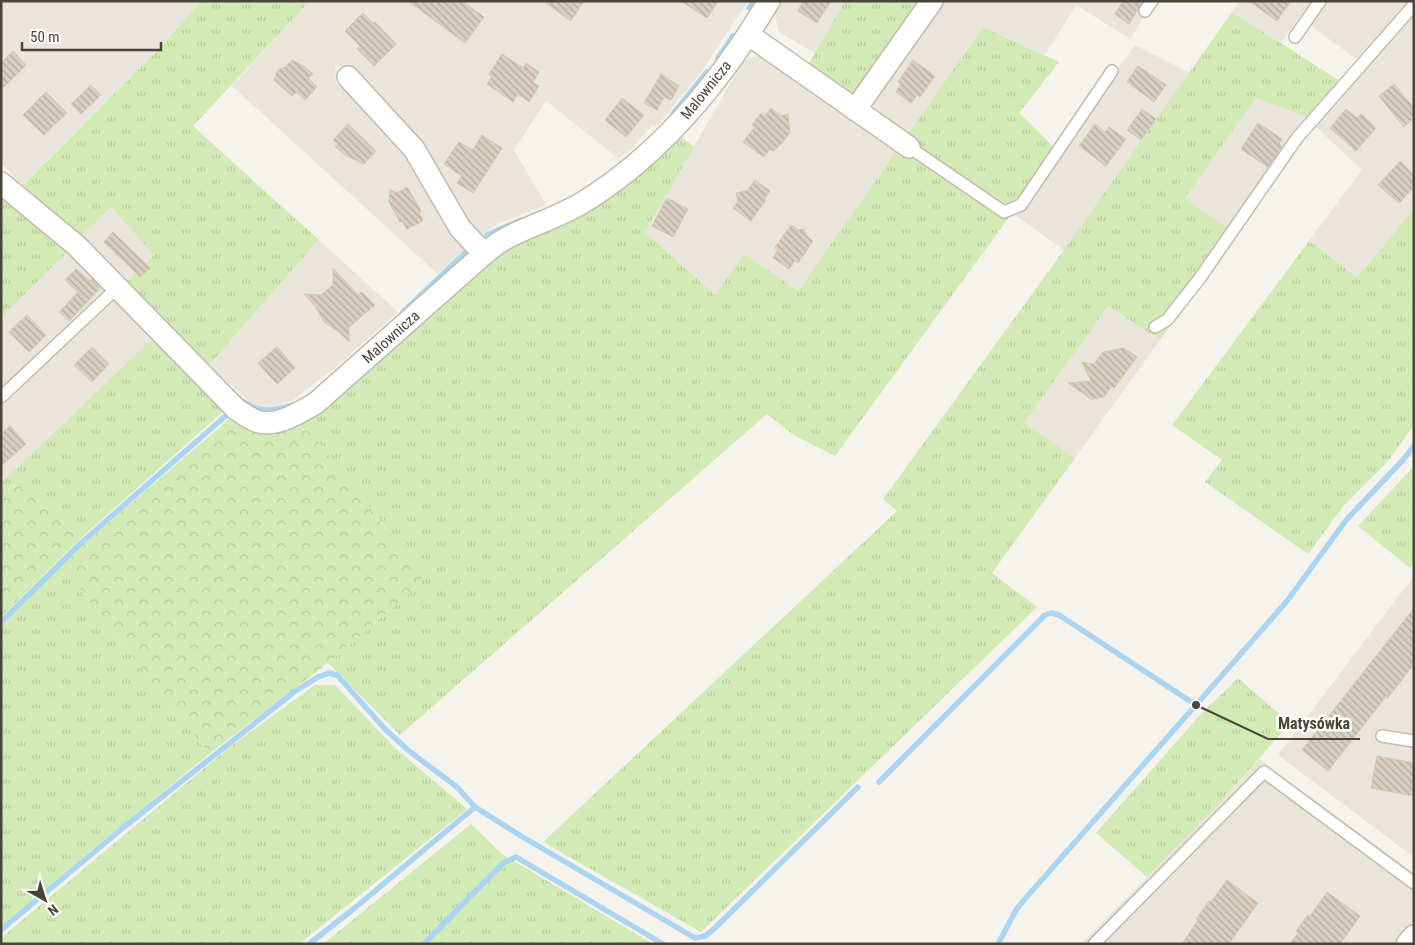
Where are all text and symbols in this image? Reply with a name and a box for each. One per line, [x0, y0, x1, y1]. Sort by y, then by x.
scale bar [22, 20, 161, 52]
text: 50 m [30, 28, 60, 46]
street label: Malownicza [677, 57, 735, 123]
street label: Malownicza [359, 307, 423, 367]
callout: Matysówka [1268, 708, 1360, 739]
text: Matysówka [1278, 714, 1351, 733]
north arrow [20, 875, 70, 925]
text: N [45, 901, 62, 919]

